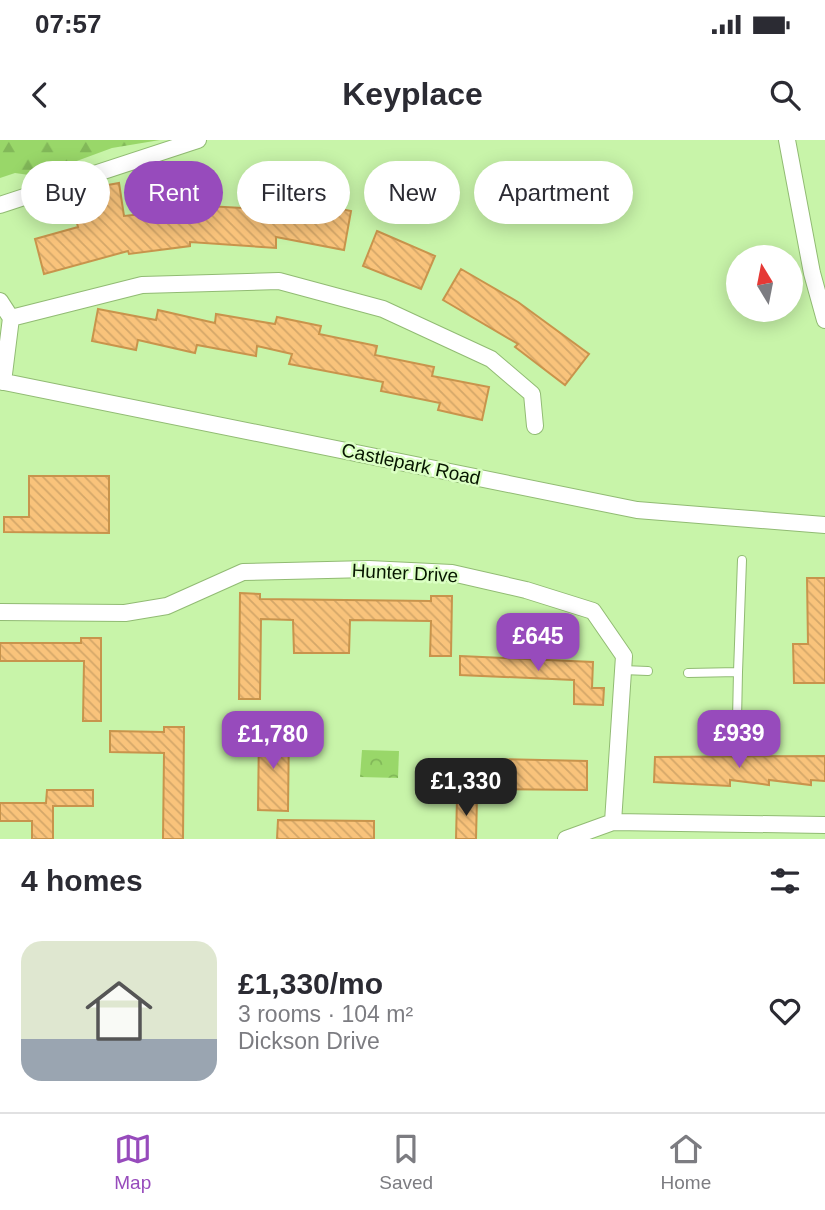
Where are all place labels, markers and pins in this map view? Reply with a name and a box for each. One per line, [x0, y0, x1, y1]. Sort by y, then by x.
pin: £645 [497, 614, 579, 673]
pin: £939 [698, 710, 780, 770]
pin: £1,780 [216, 712, 330, 771]
pin: £1,330 [409, 758, 523, 818]

